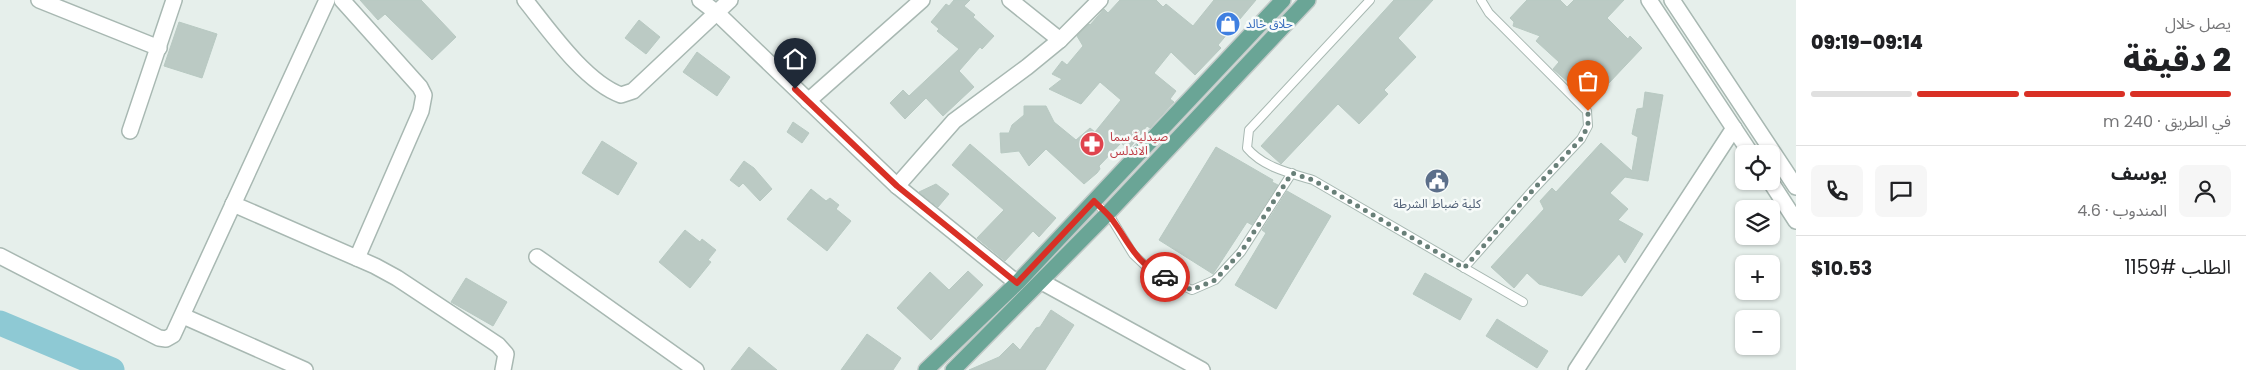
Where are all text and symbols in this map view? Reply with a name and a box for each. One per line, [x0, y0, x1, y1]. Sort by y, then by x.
shop icon: حلاق خالد [1215, 11, 1241, 37]
text: يصل خلال [2165, 12, 2231, 35]
place label: حلاق خالد [1246, 15, 1293, 32]
text: 09:14–09:19 [1811, 29, 1923, 56]
text: 2 دقيقة [2123, 37, 2231, 82]
pin [774, 38, 816, 89]
icon: home [781, 45, 809, 73]
pin [1567, 60, 1609, 111]
icon: bag [1574, 67, 1602, 95]
text: في الطريق · 240 m [2103, 110, 2231, 133]
place label: صيدلية سما الاندلس [1110, 128, 1168, 159]
pharmacy icon: صيدلية سما الاندلس [1079, 131, 1105, 157]
map controls [1735, 145, 1780, 355]
button: locate [1735, 145, 1780, 190]
text: يوسف [2111, 160, 2167, 187]
button: phone [1811, 165, 1863, 217]
button: chat [1875, 165, 1927, 217]
button: person [2179, 165, 2231, 217]
public building icon: كلية ضباط الشرطة [1424, 168, 1450, 194]
place label: كلية ضباط الشرطة [1393, 195, 1482, 212]
text: المندوب · 4.6 [2077, 199, 2167, 222]
button: layers [1735, 200, 1780, 245]
courier [1140, 252, 1190, 302]
text: الطلب #1159 [2124, 254, 2231, 281]
button: + [1735, 255, 1780, 300]
text: $10.53 [1811, 255, 1872, 282]
icon: car [1151, 263, 1179, 291]
button: − [1735, 310, 1780, 355]

